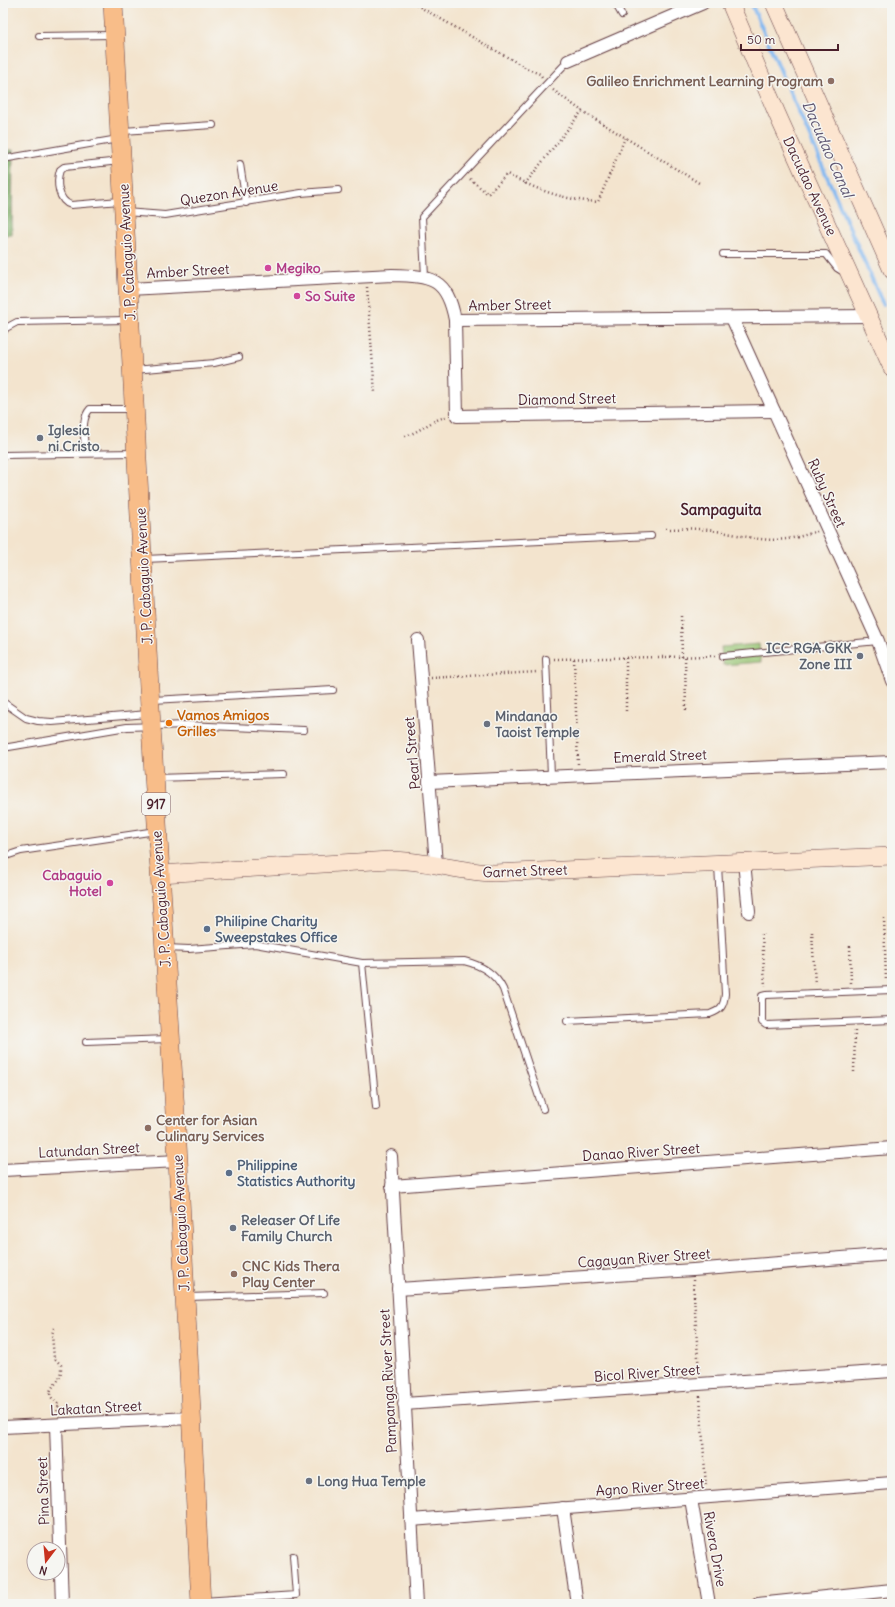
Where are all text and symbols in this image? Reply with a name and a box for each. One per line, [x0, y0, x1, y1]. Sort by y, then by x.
scale bar [741, 26, 838, 52]
text: 50 m [747, 32, 776, 47]
place label: Galileo Enrichment Learning Program [586, 72, 824, 90]
marker: Galileo Enrichment Learning Program [826, 76, 836, 86]
water label: Dacudao Canal [798, 98, 859, 203]
street label: Dacudao Avenue [779, 134, 841, 238]
street label: Quezon Avenue [179, 176, 279, 210]
street label: J. P. Cabaguio Avenue [114, 183, 140, 321]
place label: Megiko [276, 259, 321, 277]
street label: Amber Street [146, 260, 230, 282]
marker: Megiko [263, 263, 273, 273]
place label: So Suite [305, 287, 356, 305]
marker: So Suite [292, 291, 302, 301]
street label: Amber Street [468, 295, 552, 315]
street label: Diamond Street [518, 389, 617, 409]
place label: Iglesia ni Cristo [48, 421, 100, 455]
marker: Iglesia ni Cristo [35, 433, 45, 443]
street label: Ruby Street [804, 456, 850, 530]
district label: Sampaguita [680, 500, 762, 520]
street label: J. P. Cabaguio Avenue [131, 507, 157, 645]
place label: ICC RGA GKK Zone III [766, 639, 852, 673]
marker: ICC RGA GKK Zone III [855, 651, 865, 661]
place label: Vamos Amigos Grilles [177, 706, 270, 740]
place label: Mindanao Taoist Temple [495, 707, 580, 741]
street label: Pearl Street [400, 716, 424, 790]
marker: Vamos Amigos Grilles [164, 718, 174, 728]
marker: Mindanao Taoist Temple [482, 719, 492, 729]
street label: Emerald Street [613, 745, 707, 767]
road number: 917 [142, 793, 170, 815]
street label: J. P. Cabaguio Avenue [147, 830, 175, 968]
street label: Garnet Street [482, 861, 568, 881]
place label: Cabaguio Hotel [42, 866, 102, 900]
marker: Cabaguio Hotel [105, 878, 115, 888]
place label: Philipine Charity Sweepstakes Office [215, 912, 338, 946]
marker: Philipine Charity Sweepstakes Office [202, 924, 212, 934]
place label: Center for Asian Culinary Services [156, 1111, 265, 1145]
marker: Center for Asian Culinary Services [143, 1123, 153, 1133]
street label: Latundan Street [38, 1138, 140, 1162]
street label: Danao River Street [582, 1139, 701, 1165]
street label: J. P. Cabaguio Avenue [168, 1154, 194, 1292]
place label: Philippine Statistics Authority [237, 1156, 356, 1190]
marker: Philippine Statistics Authority [224, 1168, 234, 1178]
place label: Releaser Of Life Family Church [241, 1211, 341, 1245]
marker: Releaser Of Life Family Church [228, 1223, 238, 1233]
street label: Cagayan River Street [577, 1244, 711, 1272]
place label: CNC Kids Thera Play Center [242, 1257, 340, 1291]
marker: CNC Kids Thera Play Center [229, 1269, 239, 1279]
street label: Pampanga River Street [375, 1308, 401, 1454]
street label: Bicol River Street [593, 1360, 701, 1386]
street label: Lakatan Street [50, 1397, 143, 1419]
street label: Pina Street [33, 1456, 53, 1525]
place label: Long Hua Temple [317, 1472, 426, 1490]
street label: Agno River Street [595, 1474, 705, 1500]
marker: Long Hua Temple [304, 1476, 314, 1486]
street label: Rivera Drive [700, 1510, 730, 1588]
north arrow [26, 1541, 66, 1581]
text: N [38, 1563, 49, 1578]

